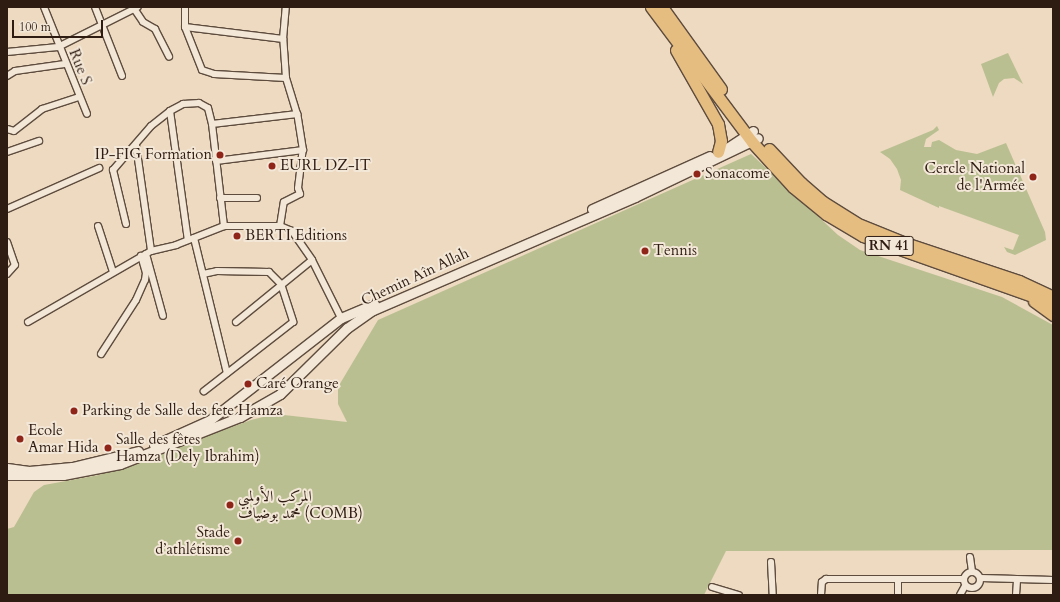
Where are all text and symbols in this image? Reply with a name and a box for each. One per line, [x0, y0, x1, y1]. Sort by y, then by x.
scale bar [14, 12, 105, 38]
text: 100 m [19, 19, 51, 35]
street label: Rue S [65, 46, 95, 88]
place label: IP-FIG Formation [95, 146, 212, 164]
marker: IP-FIG Formation [215, 150, 225, 160]
place label: EURL DZ-IT [280, 157, 371, 175]
place label: Cercle National de l'Armée [925, 159, 1025, 194]
marker: EURL DZ-IT [267, 161, 277, 171]
place label: Sonacome [705, 165, 770, 183]
marker: Sonacome [692, 169, 702, 179]
marker: Cercle National de l'Armée [1028, 172, 1038, 182]
place label: BERTI Editions [245, 227, 347, 245]
marker: BERTI Editions [232, 231, 242, 241]
road number: RN 41 [864, 234, 914, 258]
place label: Tennis [653, 242, 697, 260]
street label: Chemin Aîn Allah [358, 244, 472, 310]
marker: Tennis [640, 246, 650, 256]
place label: Caré Orange [256, 375, 339, 393]
marker: Caré Orange [243, 379, 253, 389]
place label: Parking de Salle des fete Hamza [82, 402, 283, 420]
marker: Parking de Salle des fete Hamza [69, 406, 79, 416]
place label: Ecole Amar Hida [28, 421, 99, 456]
place label: Salle des fêtes Hamza (Dely Ibrahim) [116, 430, 259, 465]
marker: Ecole Amar Hida [15, 434, 25, 444]
marker: Salle des fêtes Hamza (Dely Ibrahim) [103, 443, 113, 453]
place label: المركب الأولمبي محمد بوضياف (COMB) [238, 487, 363, 522]
marker: المركب الأولمبي محمد بوضياف (COMB) [225, 500, 235, 510]
place label: Stade d’athlétisme [155, 523, 230, 558]
marker: Stade d’athlétisme [233, 536, 243, 546]

